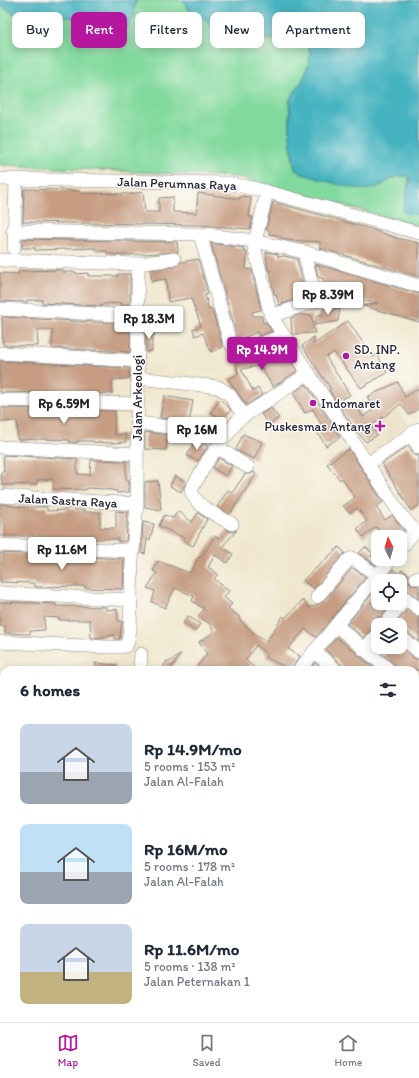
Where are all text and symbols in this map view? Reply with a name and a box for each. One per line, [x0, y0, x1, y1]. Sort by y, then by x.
chip: Buy [12, 12, 63, 48]
chip: Rent [71, 12, 127, 48]
chip: Filters [135, 12, 202, 48]
chip: New [210, 12, 264, 48]
chip: Apartment [272, 12, 365, 48]
street label: Jalan Perumnas Raya [117, 174, 237, 193]
pin: Rp 8.39M [287, 282, 369, 316]
text: Rp 8.39M [302, 287, 354, 302]
pin: Rp 18.3M [108, 306, 190, 340]
text: Rp 18.3M [123, 311, 175, 326]
pin: Rp 14.9M [221, 337, 303, 371]
text: Rp 14.9M [236, 342, 288, 357]
place label: SD. INP. Antang [354, 342, 400, 372]
marker: SD. INP. Antang [341, 351, 351, 361]
street label: Jalan Arkeologi [130, 355, 145, 441]
pin: Rp 6.59M [23, 391, 105, 425]
text: Rp 6.59M [38, 396, 90, 411]
place label: Indomaret [321, 396, 381, 411]
marker: Indomaret [308, 398, 318, 408]
pin: Rp 16M [164, 417, 230, 451]
place label: Puskesmas Antang [265, 419, 371, 434]
marker: Puskesmas Antang [374, 420, 386, 432]
text: Rp 16M [176, 422, 218, 437]
street label: Jalan Sastra Raya [18, 490, 118, 511]
north arrow [371, 530, 407, 566]
map controls [371, 530, 407, 654]
pin: Rp 11.6M [21, 537, 103, 571]
text: Rp 11.6M [37, 542, 87, 557]
button: locate [371, 574, 407, 610]
button: layers [371, 618, 407, 654]
icon: filters [377, 679, 399, 701]
text: 6 homes [20, 680, 80, 700]
text: Rp 14.9M/mo [144, 739, 242, 759]
icon: home [52, 740, 100, 788]
text: 5 rooms · 153 m² [144, 759, 235, 774]
text: Jalan Al-Falah [144, 774, 224, 789]
text: Rp 16M/mo [144, 839, 228, 859]
icon: home [52, 840, 100, 888]
text: 5 rooms · 178 m² [144, 859, 235, 874]
text: Jalan Al-Falah [144, 874, 224, 889]
text: Rp 11.6M/mo [144, 939, 239, 959]
icon: home [52, 940, 100, 988]
text: 5 rooms · 138 m² [144, 959, 236, 974]
text: Jalan Peternakan 1 [144, 974, 250, 989]
tab: Map [57, 1032, 79, 1069]
tab: Saved [193, 1032, 221, 1069]
tab: Home [334, 1032, 362, 1069]

